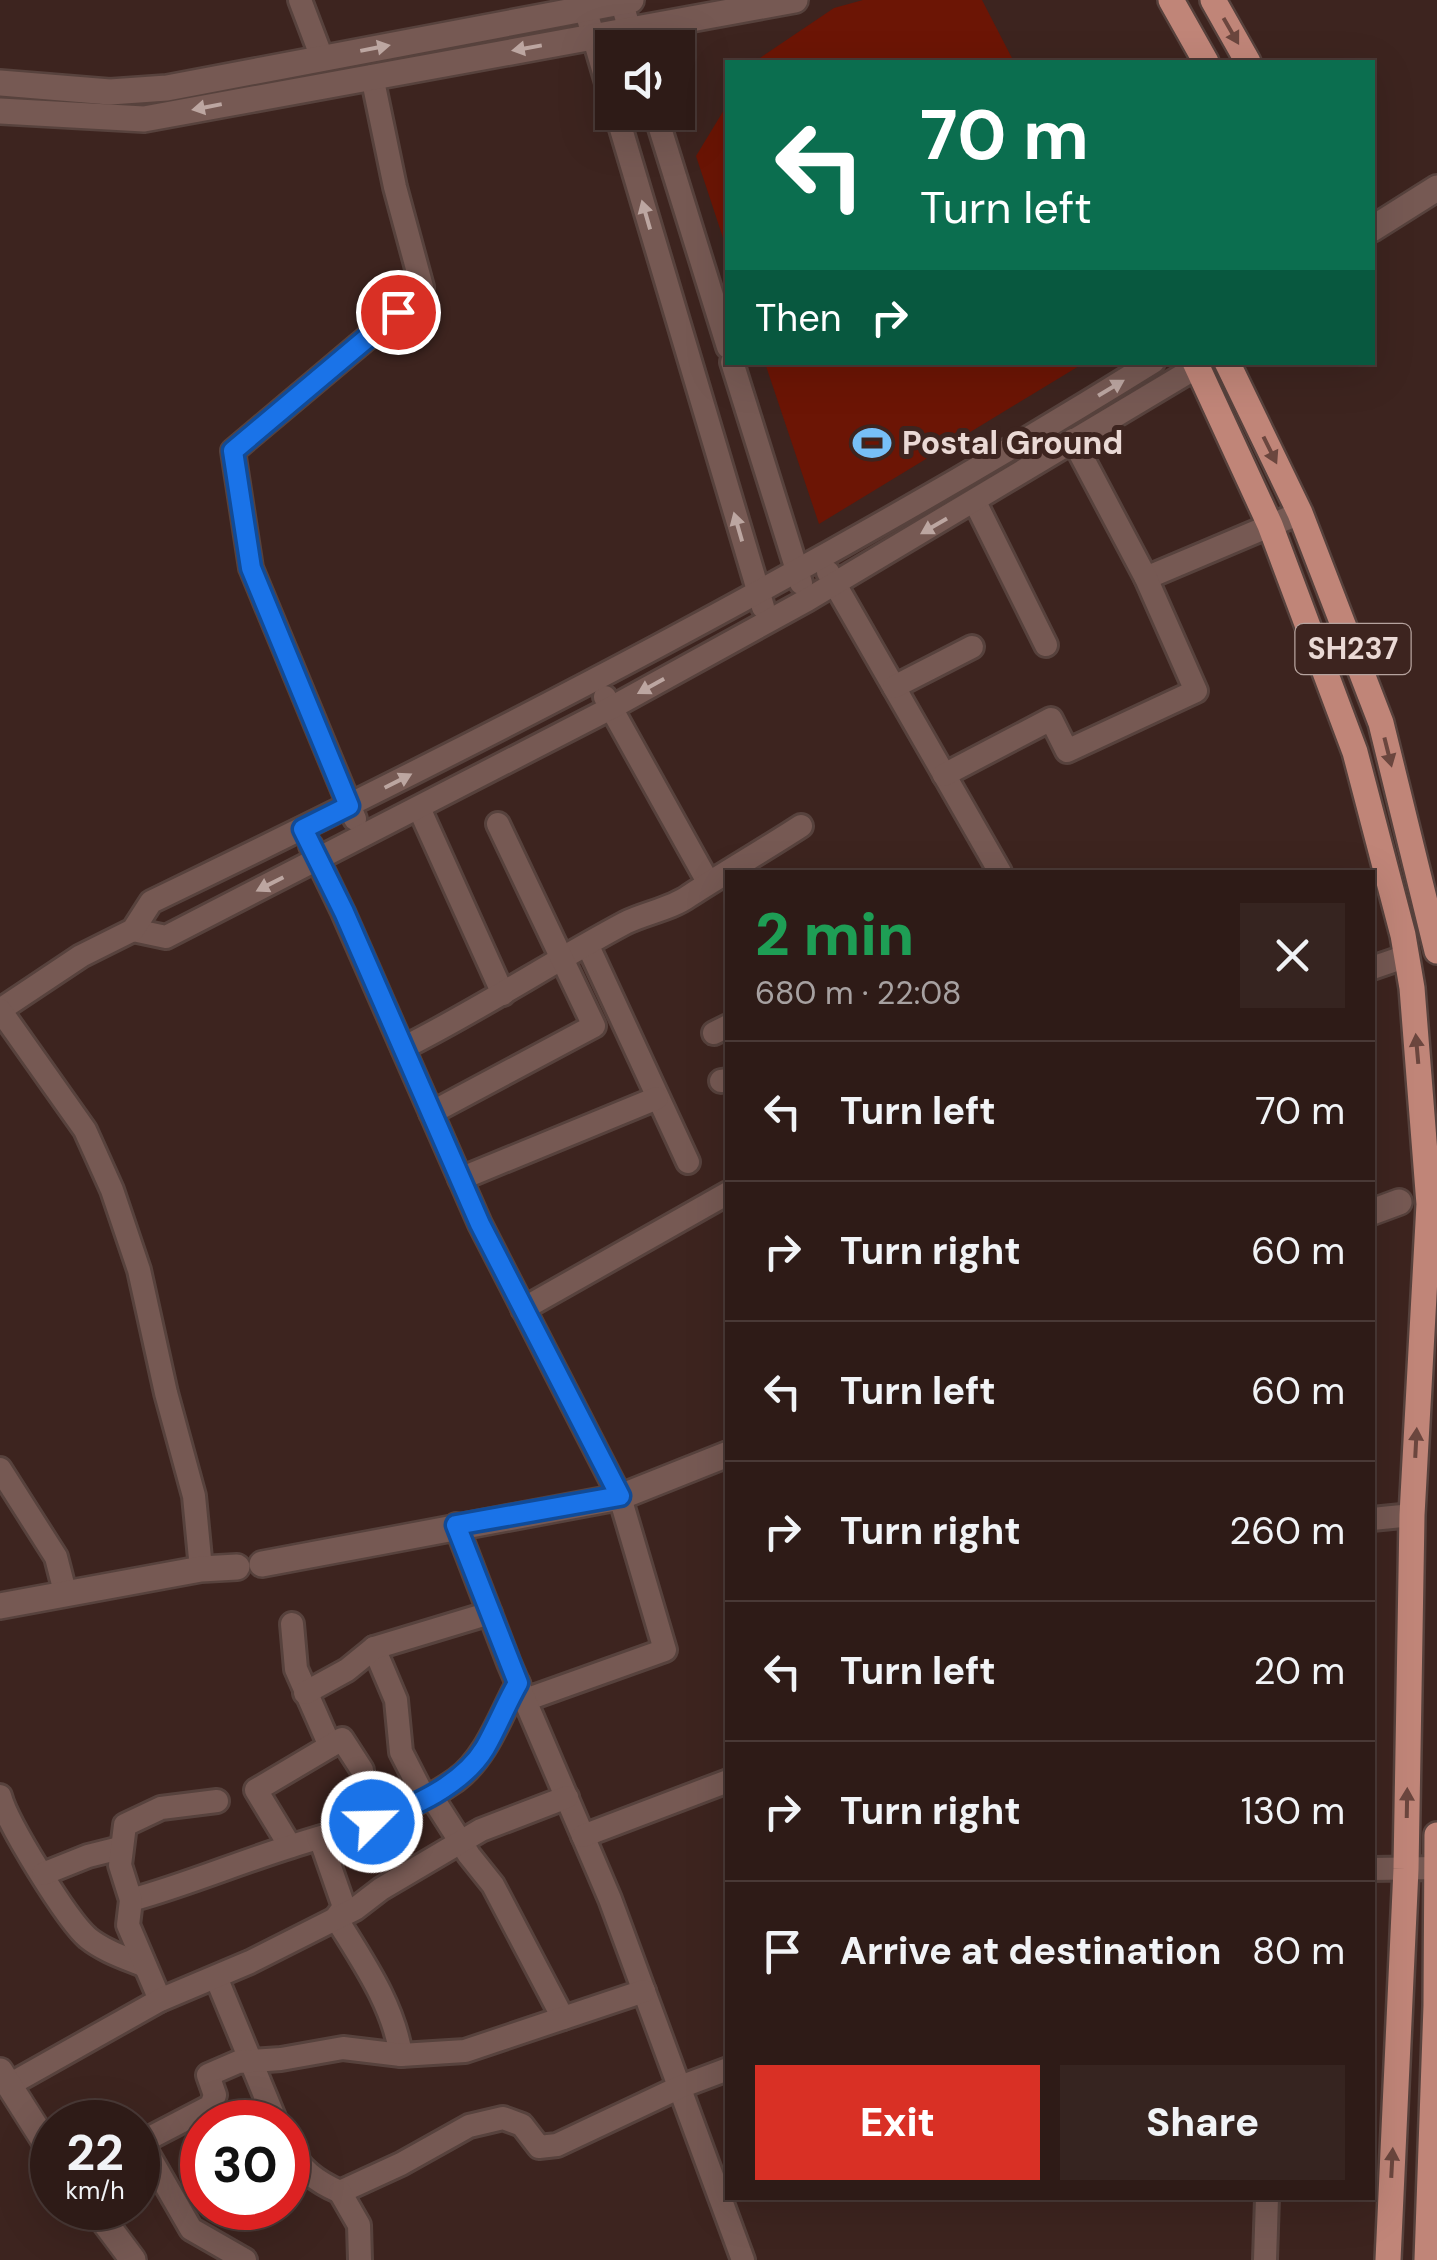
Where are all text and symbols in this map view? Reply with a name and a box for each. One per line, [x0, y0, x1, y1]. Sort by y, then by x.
one-way arrow [1221, 17, 1239, 45]
map controls [595, 30, 695, 130]
button: sound [595, 30, 695, 130]
one-way arrow [360, 40, 391, 55]
one-way arrow [510, 41, 542, 56]
text: 70 m [920, 90, 1089, 181]
one-way arrow [191, 99, 222, 115]
icon: left [755, 100, 885, 230]
text: Turn left [920, 178, 1092, 237]
one-way arrow [638, 199, 653, 230]
pin [356, 270, 441, 355]
icon: arrive [371, 285, 426, 340]
icon: right [862, 290, 917, 345]
text: Then [755, 293, 842, 343]
one-way arrow [1097, 380, 1125, 397]
sports icon: Postal Ground [851, 422, 893, 464]
place label: Postal Ground [902, 422, 1123, 464]
one-way arrow [1261, 436, 1278, 465]
one-way arrow [730, 511, 745, 542]
one-way arrow [920, 517, 948, 534]
road number: SH237 [1296, 624, 1410, 674]
one-way arrow [637, 676, 665, 694]
one-way arrow [1381, 737, 1397, 768]
one-way arrow [383, 773, 412, 790]
one-way arrow [255, 875, 284, 892]
text: 2 min [755, 895, 914, 974]
button: close [1240, 903, 1345, 1008]
text: 680 m · 22:08 [755, 972, 962, 1014]
one-way arrow [1409, 1032, 1425, 1064]
icon: left [755, 1084, 810, 1139]
text: Turn left [840, 1086, 996, 1136]
text: 70 m [1255, 1086, 1345, 1136]
icon: right [755, 1224, 810, 1279]
text: Turn right [840, 1226, 1021, 1276]
text: 60 m [1251, 1226, 1345, 1276]
icon: left [755, 1364, 810, 1419]
text: Turn left [840, 1366, 996, 1416]
text: 60 m [1251, 1366, 1345, 1416]
one-way arrow [1408, 1427, 1424, 1459]
icon: right [755, 1504, 810, 1559]
text: Turn right [840, 1506, 1021, 1556]
text: 260 m [1229, 1506, 1345, 1556]
icon: left [755, 1644, 810, 1699]
text: Turn left [840, 1646, 996, 1696]
text: 20 m [1254, 1646, 1345, 1696]
position arrow [320, 1770, 424, 1874]
icon: right [755, 1784, 810, 1839]
text: Turn right [840, 1786, 1021, 1836]
text: 130 m [1241, 1786, 1345, 1836]
one-way arrow [1399, 1786, 1415, 1818]
icon: arrive [755, 1924, 810, 1979]
text: Arrive at destination [840, 1926, 1222, 1976]
text: 80 m [1252, 1926, 1345, 1976]
button: Exit [755, 2065, 1040, 2180]
button: Share [1060, 2065, 1345, 2180]
speed limit sign: 30 [180, 2100, 310, 2230]
text: 22 [66, 2120, 124, 2186]
one-way arrow [1384, 2146, 1400, 2178]
text: km/h [65, 2174, 125, 2207]

